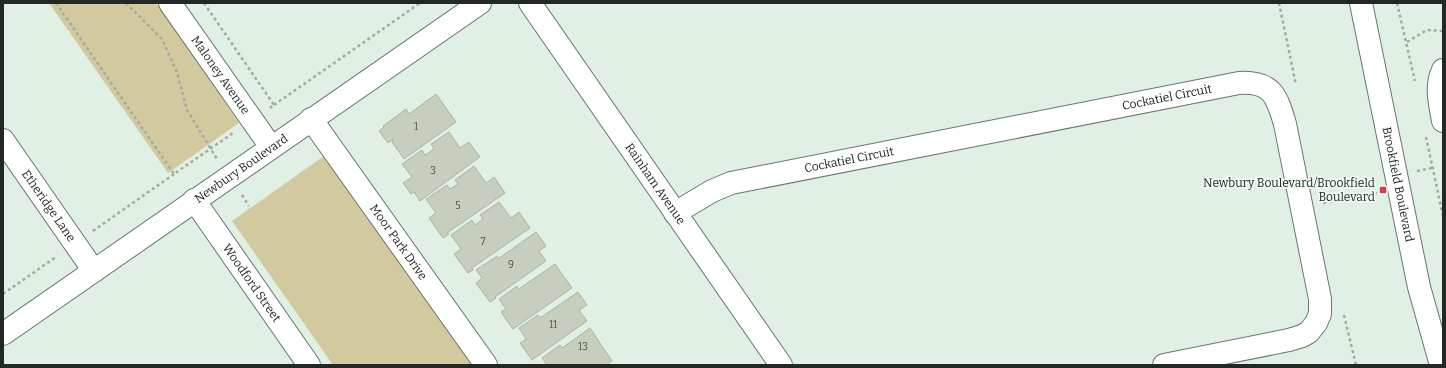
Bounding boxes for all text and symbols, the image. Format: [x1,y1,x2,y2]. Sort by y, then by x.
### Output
street label: Maloney Avenue [188,33,253,117]
street label: Cockatiel Circuit [1121,81,1214,113]
house number: 1 [414,121,418,133]
street label: Brookfield Boulevard [1379,126,1417,243]
street label: Newbury Boulevard [192,131,291,206]
street label: Rainham Avenue [622,141,688,227]
street label: Cockatiel Circuit [803,144,896,175]
house number: 3 [430,165,436,177]
street label: Etheridge Lane [19,167,78,244]
place label: Newbury Boulevard/Brookfield Boulevard [1203,176,1375,204]
marker: Newbury Boulevard/Brookfield Boulevard [1378,185,1388,195]
house number: 5 [455,200,461,212]
street label: Moor Park Drive [367,202,430,283]
house number: 7 [480,236,486,248]
street label: Woodford Street [220,241,284,325]
house number: 9 [508,259,514,271]
house number: 11 [549,319,557,331]
house number: 13 [578,341,588,353]

